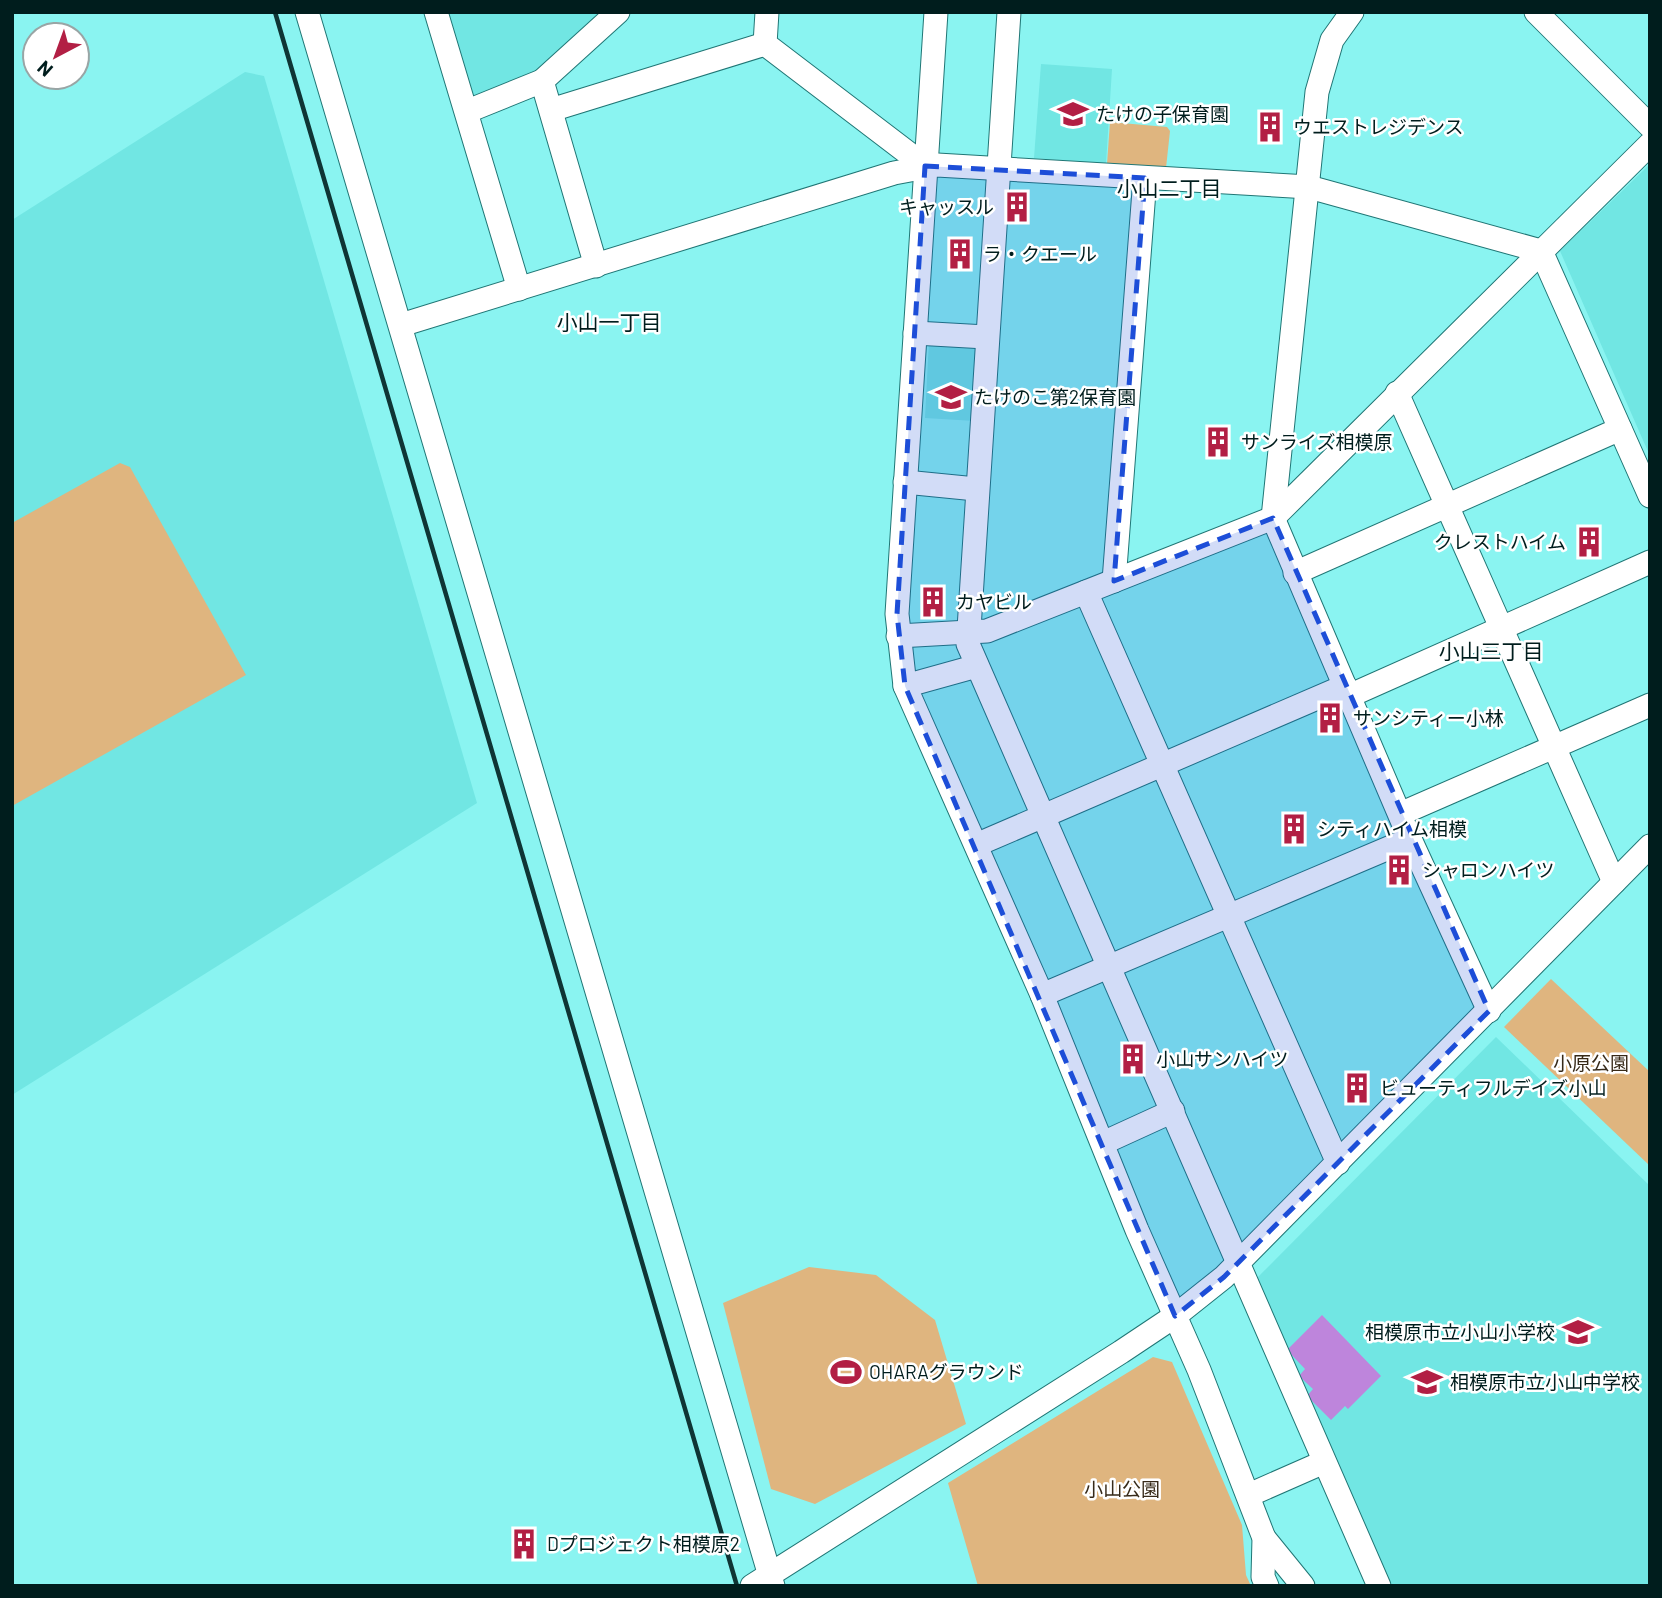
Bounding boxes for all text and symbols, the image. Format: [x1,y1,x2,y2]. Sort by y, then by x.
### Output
north arrow [21,21,91,91]
text: N [32,56,57,82]
school or university icon: たけの子保育園 [1056,97,1090,131]
place label: たけの子保育園 [1096,102,1229,125]
building icon: ウエストレジデンス [1253,110,1287,144]
place label: ウエストレジデンス [1293,115,1464,138]
district label: 小山二丁目 [1117,175,1222,200]
building icon: キャッスル [1000,190,1034,224]
place label: キャッスル [899,195,994,218]
building icon: ラ・クエール [943,237,977,271]
place label: ラ・クエール [983,242,1097,265]
district label: 小山一丁目 [557,309,662,334]
school or university icon: たけのこ第2保育園 [934,380,968,414]
place label: たけのこ第2保育園 [974,385,1136,408]
building icon: サンライズ相模原 [1201,425,1235,459]
place label: サンライズ相模原 [1241,430,1392,453]
building icon: クレストハイム [1572,525,1606,559]
place label: クレストハイム [1434,530,1566,553]
building icon: カヤビル [916,585,950,619]
place label: カヤビル [956,590,1032,613]
district label: 小山三丁目 [1439,638,1544,663]
building icon: サンシティー小林 [1313,701,1347,735]
place label: サンシティー小林 [1353,706,1504,729]
building icon: シティハイム相模 [1277,812,1311,846]
place label: シティハイム相模 [1317,817,1467,840]
building icon: シャロンハイツ [1382,853,1416,887]
place label: シャロンハイツ [1422,858,1555,881]
building icon: 小山サンハイツ [1116,1042,1150,1076]
place label: 小山サンハイツ [1156,1047,1289,1070]
park label: 小原公園 [1553,1051,1629,1074]
building icon: ビューティフルデイズ小山 [1340,1071,1374,1105]
place label: ビューティフルデイズ小山 [1380,1076,1606,1099]
school or university icon: 相模原市立小山小学校 [1561,1315,1595,1349]
place label: 相模原市立小山小学校 [1365,1320,1555,1343]
sports icon: OHARAグラウンド [829,1355,863,1389]
place label: OHARAグラウンド [869,1360,1024,1383]
school or university icon: 相模原市立小山中学校 [1410,1365,1444,1399]
place label: 相模原市立小山中学校 [1450,1370,1640,1393]
park label: 小山公園 [1084,1477,1160,1500]
building icon: Dプロジェクト相模原2 [507,1527,541,1561]
place label: Dプロジェクト相模原2 [547,1532,740,1555]

